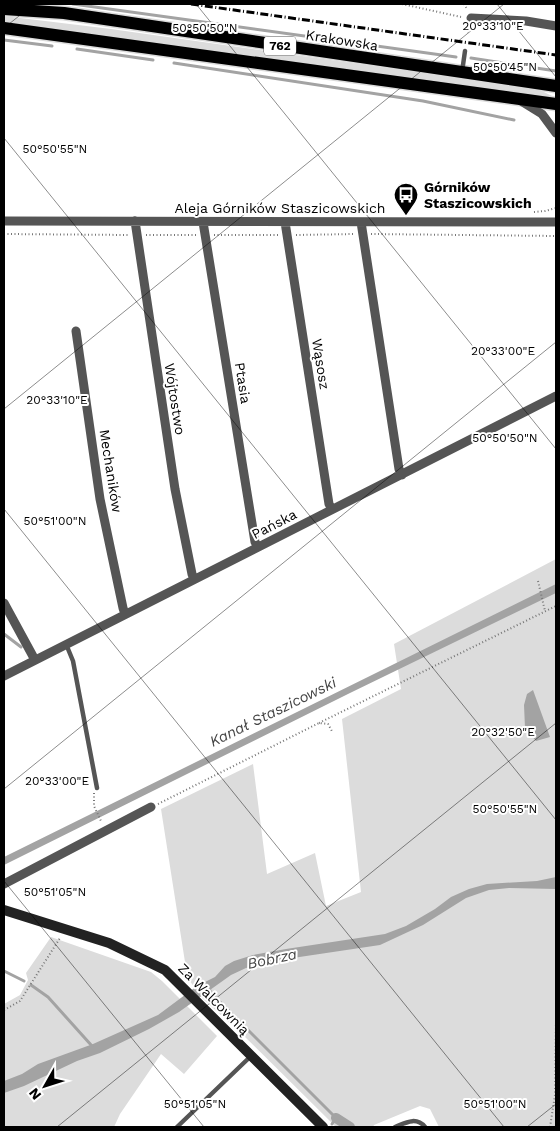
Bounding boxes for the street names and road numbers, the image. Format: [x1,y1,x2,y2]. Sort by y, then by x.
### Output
street label: Krakowska [305,26,379,54]
road number: 762 [264,36,296,56]
street label: Aleja Górników Staszicowskich [175,200,385,216]
street label: Wąsosz [309,337,333,391]
street label: Ptasia [232,361,254,405]
street label: Wójtostwo [161,362,189,436]
street label: Mechaników [97,428,126,514]
street label: Pańska [249,506,299,542]
street label: Za Walcownią [175,960,253,1038]

